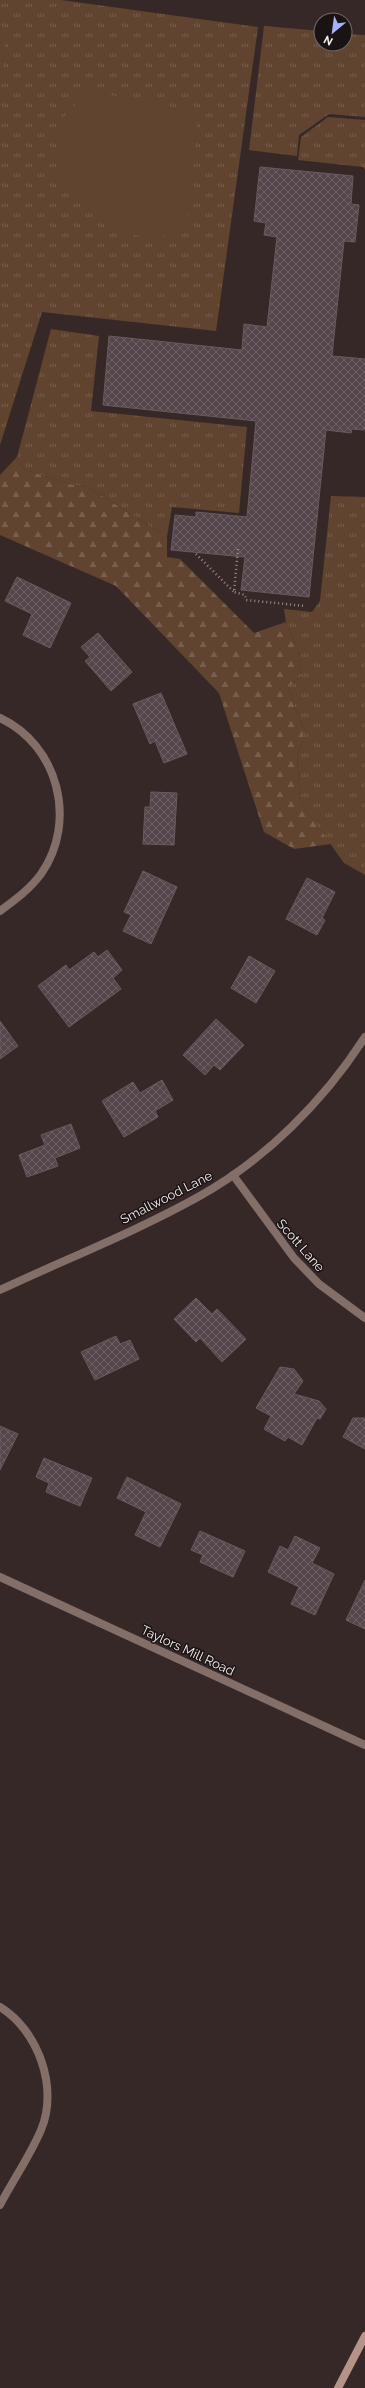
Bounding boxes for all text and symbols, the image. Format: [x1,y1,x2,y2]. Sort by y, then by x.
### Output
north arrow [313,12,353,52]
text: N [322,33,335,48]
street label: Smallwood Lane [118,1168,215,1227]
street label: Scott Lane [274,1216,328,1275]
street label: Taylors Mill Road [139,1622,237,1679]

